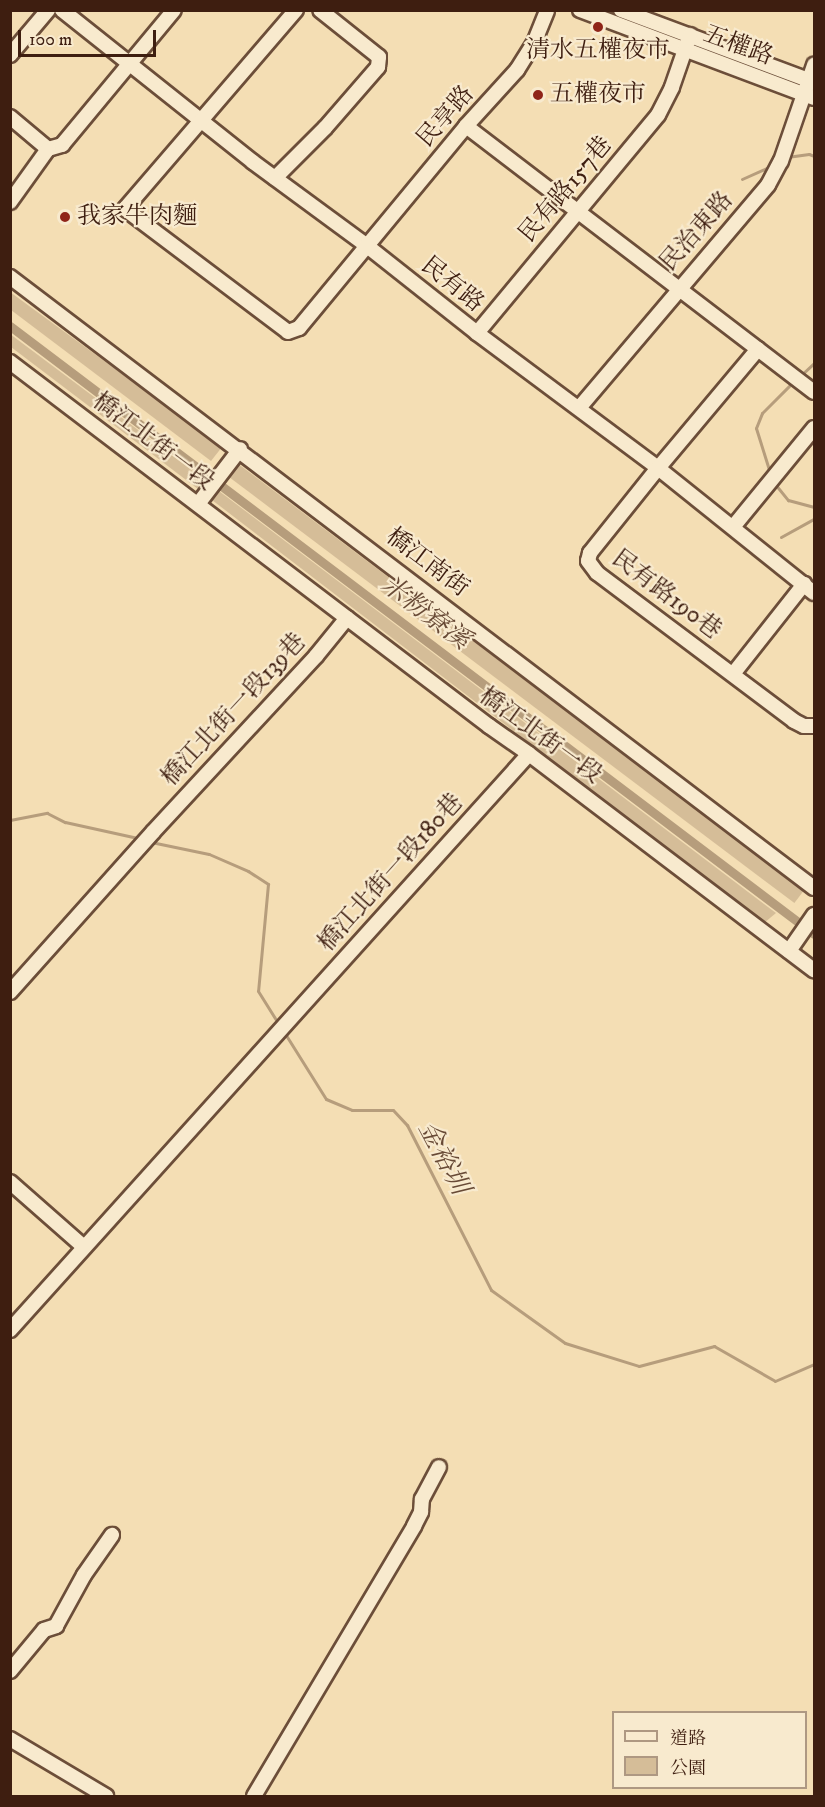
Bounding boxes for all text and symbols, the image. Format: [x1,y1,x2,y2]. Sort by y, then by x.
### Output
scale bar [21,18,159,56]
marker: 清水五權夜市 [591,20,605,34]
street label: 五權路 [699,20,777,72]
text: 100 m [29,29,72,51]
place label: 清水五權夜市 [526,37,670,65]
street label: 民享路 [412,80,480,154]
place label: 五權夜市 [550,81,646,109]
marker: 五權夜市 [531,88,545,102]
street label: 民有路157巷 [513,131,619,249]
street label: 民治東路 [655,186,739,278]
place label: 我家牛肉麵 [77,203,197,231]
marker: 我家牛肉麵 [58,210,72,224]
street label: 民有路 [415,251,489,319]
street label: 橋江北街一段 [87,387,219,497]
street label: 橋江南街 [380,523,474,603]
street label: 民有路190巷 [606,544,726,646]
water label: 米粉寮溪 [374,569,476,657]
street label: 橋江北街一段139巷 [156,628,312,792]
street label: 橋江北街一段 [473,682,607,790]
street label: 橋江北街一段180巷 [313,788,469,958]
water label: 金裕圳 [411,1116,475,1200]
legend [612,1711,807,1789]
text: 道路 [670,1728,706,1750]
text: 公園 [670,1758,706,1780]

